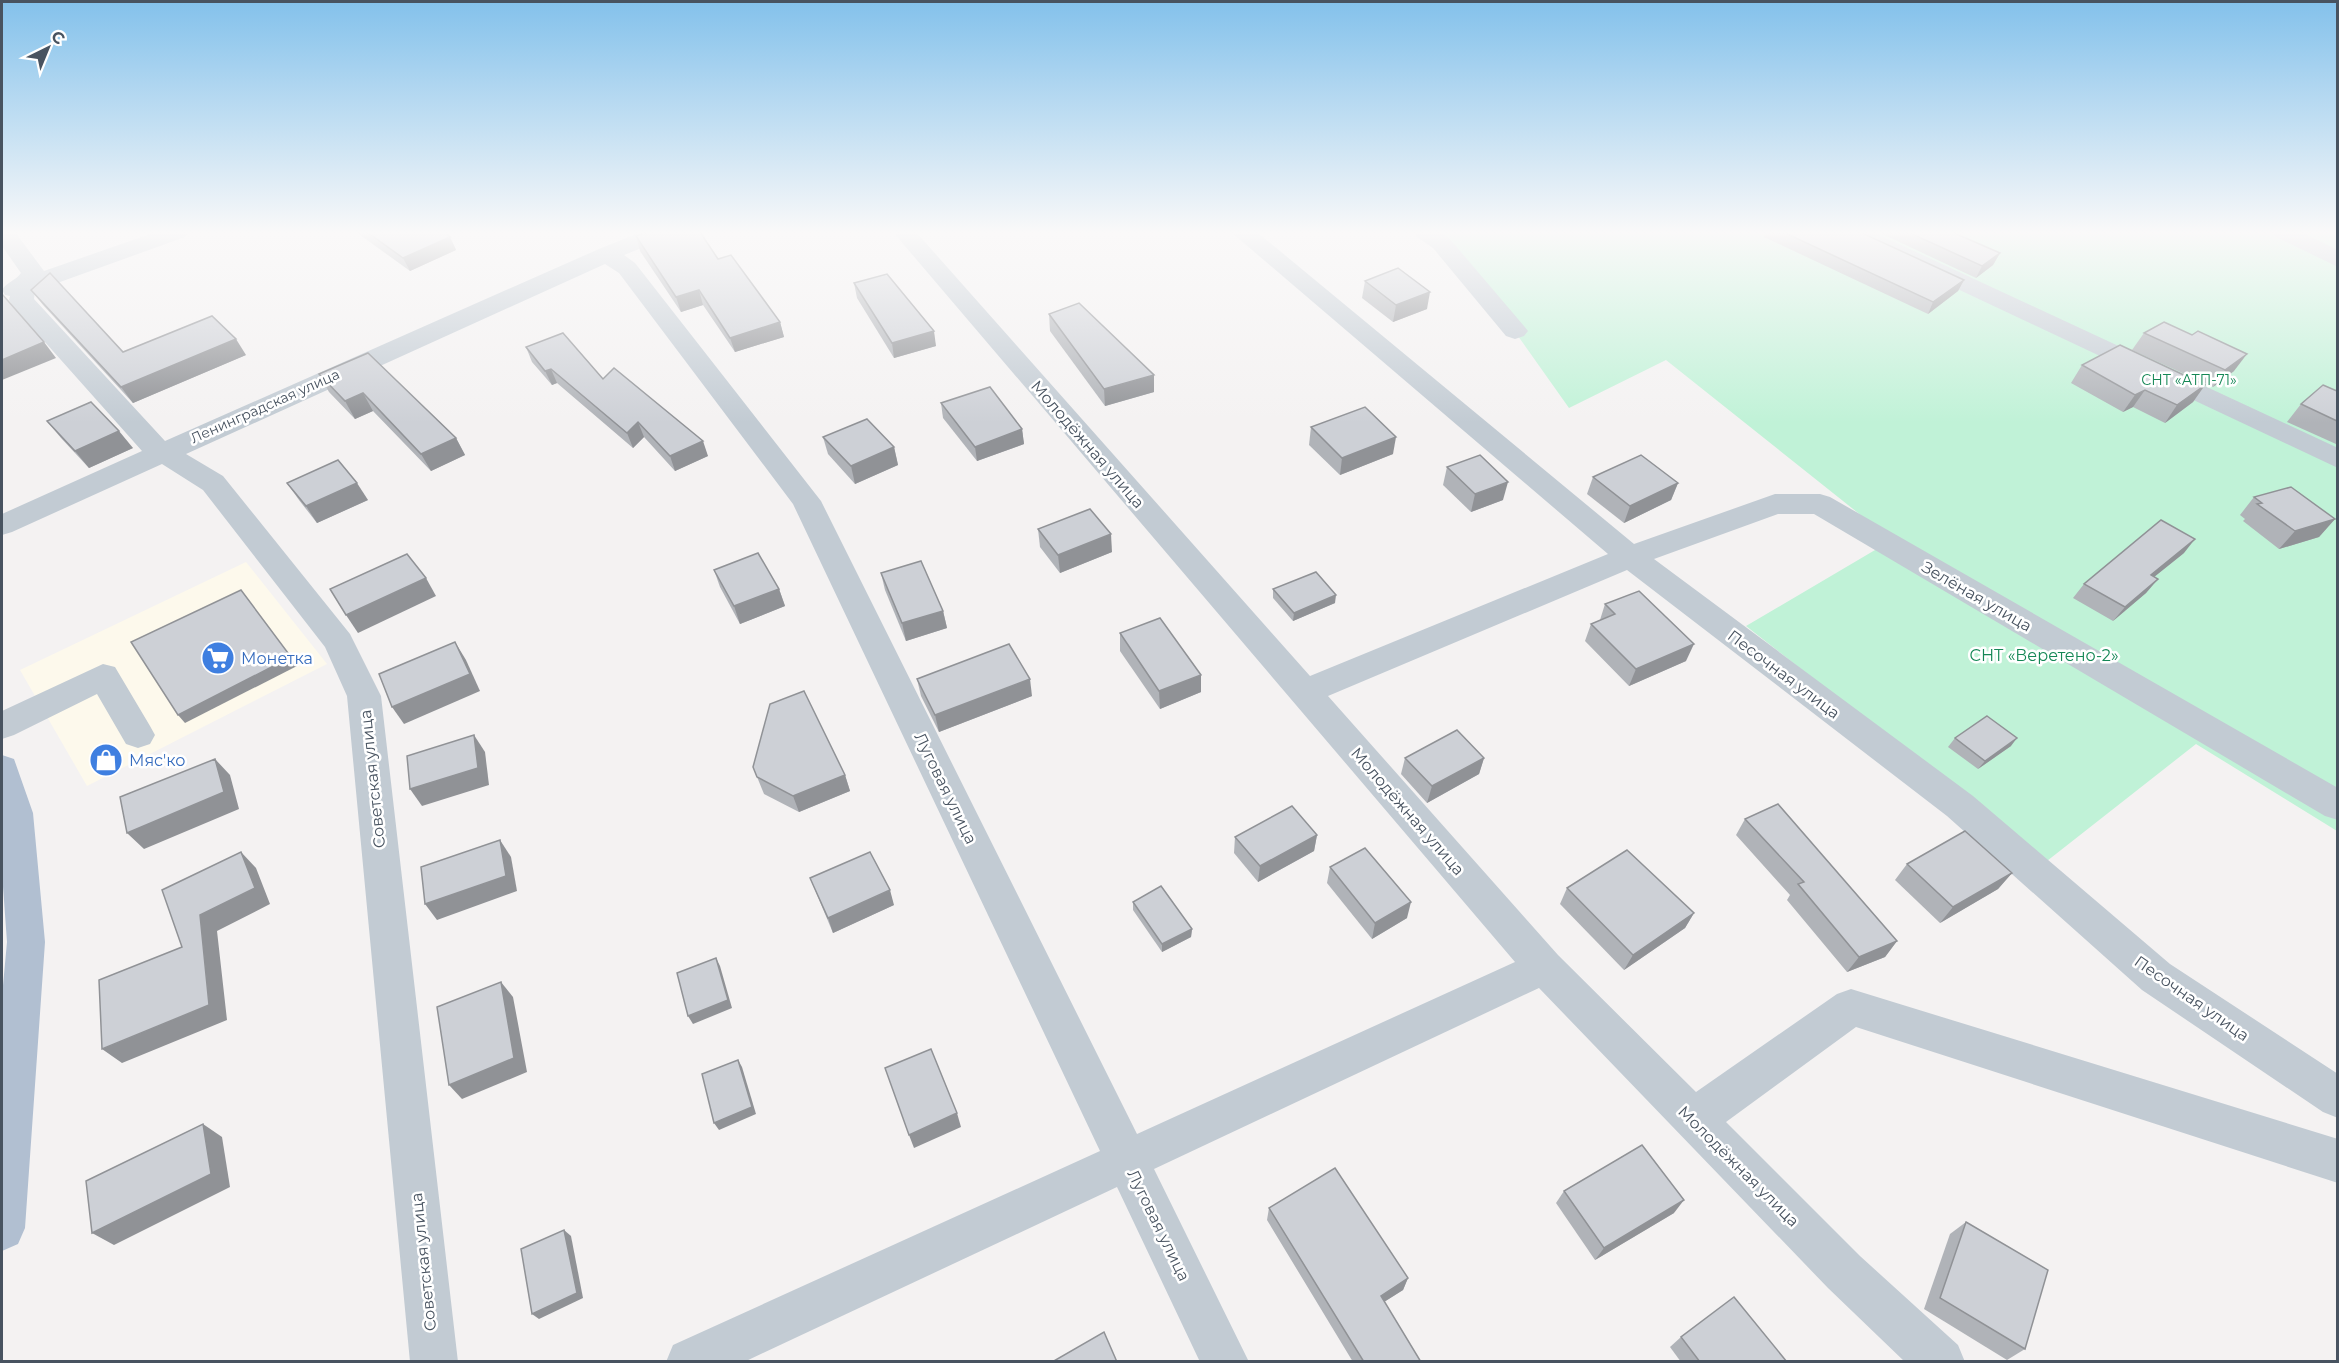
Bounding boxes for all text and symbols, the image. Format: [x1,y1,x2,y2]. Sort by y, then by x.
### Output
north arrow [18,18,78,78]
text: С [47,26,69,49]
street label: Ленинградская улица [188,365,342,447]
park label: СНТ «АТП-71» [2141,371,2237,389]
street label: Молодёжная улица [1027,377,1148,512]
street label: Зелёная улица [1918,557,2035,636]
street label: Песочная улица [1724,626,1844,723]
supermarket icon: Монетка [200,640,236,676]
park label: СНТ «Веретено-2» [1969,646,2119,665]
place label: Монетка [241,649,313,668]
street label: Советская улица [356,709,389,849]
street label: Луговая улица [910,729,981,847]
shop icon: Мяс'ко [88,742,124,778]
street label: Молодёжная улица [1347,744,1468,879]
place label: Мяс'ко [129,751,186,770]
street label: Песочная улица [2131,952,2253,1045]
street label: Молодёжная улица [1674,1102,1803,1231]
street label: Луговая улица [1123,1166,1194,1284]
street label: Советская улица [407,1192,440,1332]

